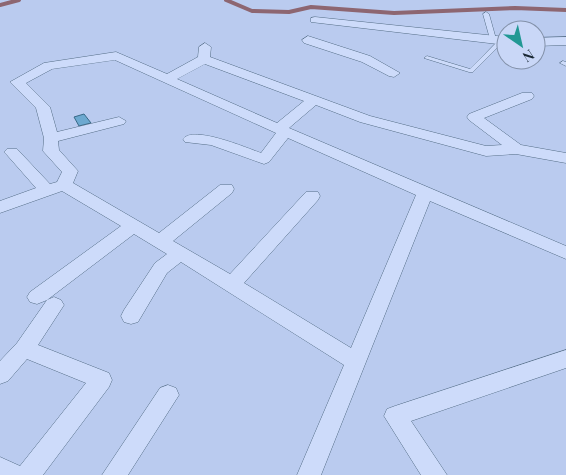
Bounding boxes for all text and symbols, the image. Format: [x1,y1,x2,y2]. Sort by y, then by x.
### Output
north arrow [496,20,546,70]
text: N [519,45,538,67]

